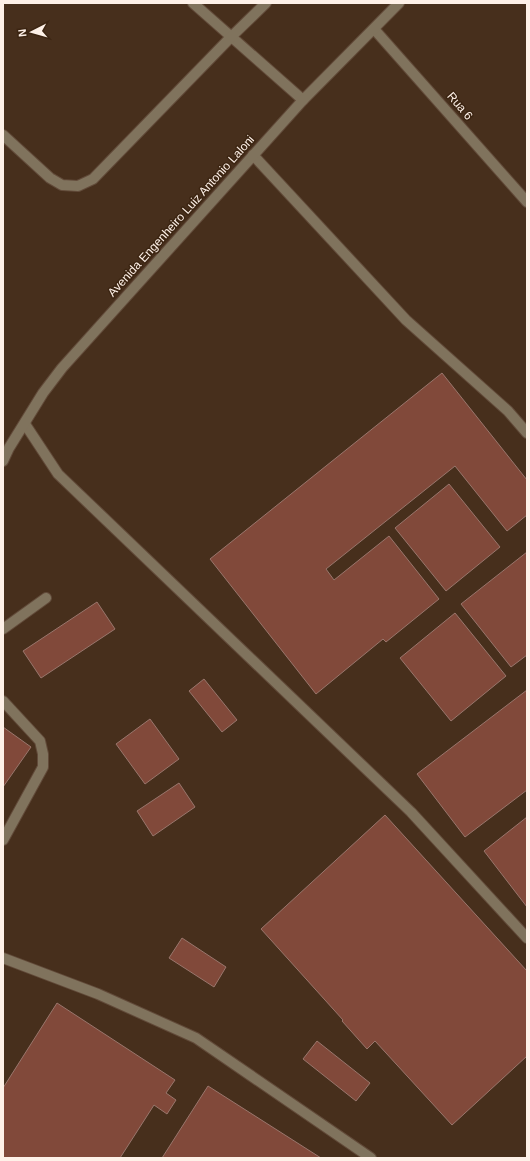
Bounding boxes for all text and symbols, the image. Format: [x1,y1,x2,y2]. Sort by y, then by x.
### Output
north arrow [12,12,52,52]
text: N [16,28,28,38]
street label: Rua 6 [444,89,476,123]
street label: Avenida Engenheiro Luiz Antonio Laloni [105,133,257,299]

